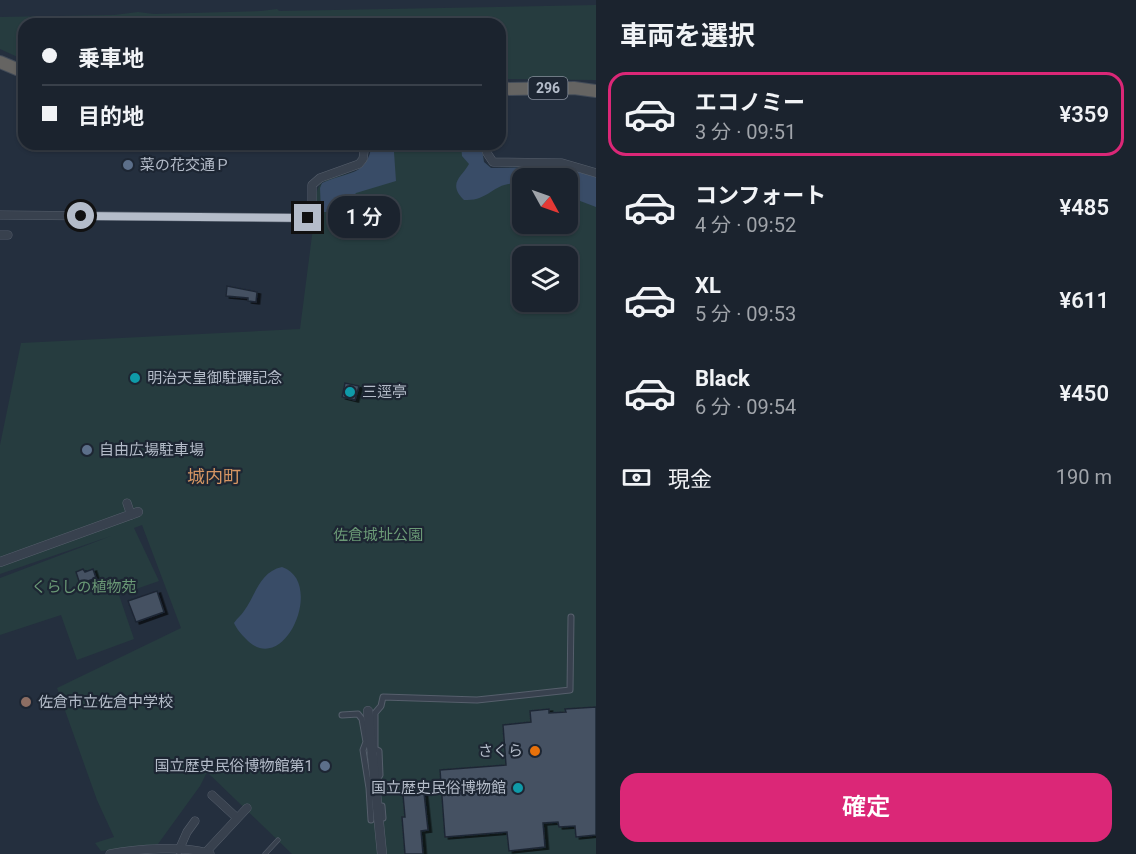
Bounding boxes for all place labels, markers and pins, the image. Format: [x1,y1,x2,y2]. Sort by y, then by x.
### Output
place label: 菜の花交通Ｐ [140,156,230,174]
marker: 菜の花交通Ｐ [121,158,135,172]
place label: 明治天皇御駐蹕記念 [147,369,282,387]
marker: 明治天皇御駐蹕記念 [128,371,142,385]
place label: 三逕亭 [362,383,407,401]
marker: 三逕亭 [343,385,357,399]
place label: 自由広場駐車場 [99,441,204,459]
marker: 自由広場駐車場 [80,443,94,457]
place label: 佐倉市立佐倉中学校 [38,693,173,711]
marker: 佐倉市立佐倉中学校 [19,695,33,709]
place label: さくら [478,742,523,760]
marker: さくら [528,744,542,758]
place label: 国立歴史民俗博物館第1 [155,757,313,775]
marker: 国立歴史民俗博物館第1 [318,759,332,773]
place label: 国立歴史民俗博物館 [371,779,506,797]
marker: 国立歴史民俗博物館 [511,781,525,795]

